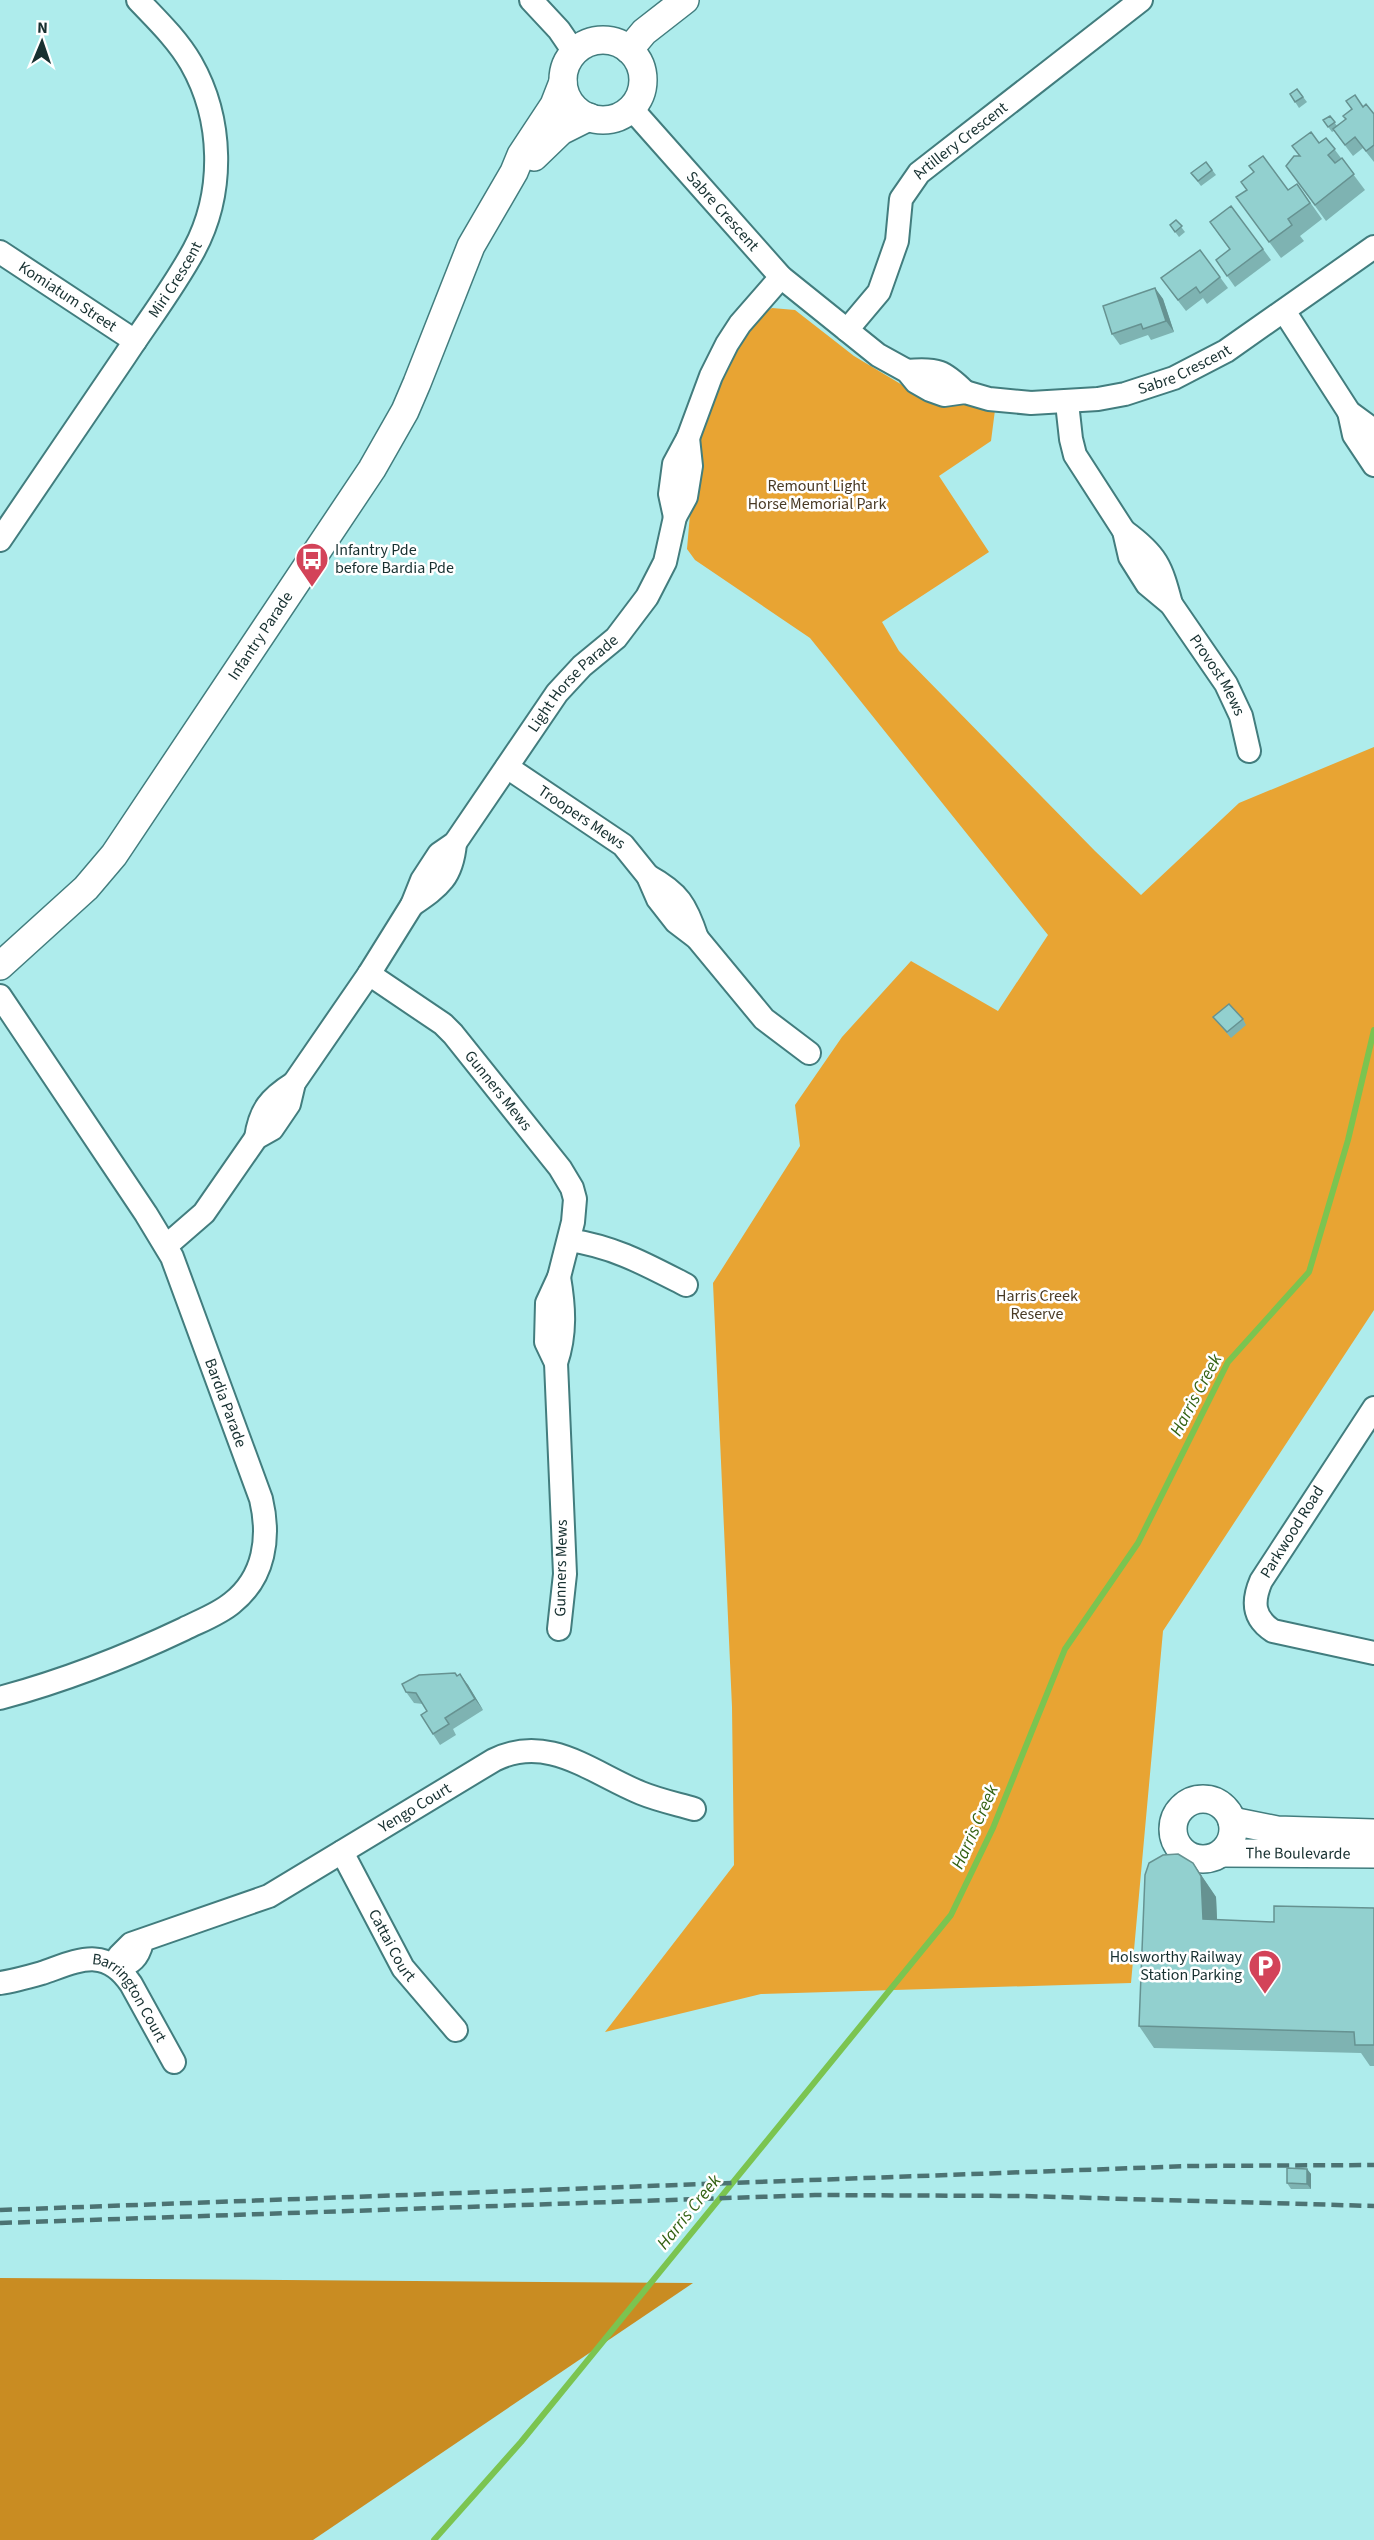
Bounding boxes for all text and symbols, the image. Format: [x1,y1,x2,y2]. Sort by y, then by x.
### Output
north arrow [12,12,72,72]
text: N [37,17,48,39]
street label: Artillery Crescent [907,96,1013,183]
street label: Sabre Crescent [681,166,765,256]
street label: Miri Crescent [143,237,208,322]
street label: Komiatum Street [14,256,122,337]
street label: Sabre Crescent [1135,339,1236,400]
park label: Remount Light Horse Memorial Park [748,475,886,515]
place label: Infantry Pde before Bardia Pde [335,539,454,579]
bus stop icon: Infantry Pde before Bardia Pde [294,541,330,588]
street label: Infantry Parade [223,587,298,685]
street label: Light Horse Parade [522,629,623,737]
street label: Provost Mews [1184,630,1251,720]
street label: Troopers Mews [534,780,630,855]
street label: Gunners Mews [459,1046,537,1136]
park label: Harris Creek Reserve [996,1285,1078,1325]
water label: Harris Creek [1164,1349,1228,1441]
street label: Bardia Parade [199,1355,252,1451]
street label: Parkwood Road [1255,1482,1329,1582]
street label: Gunners Mews [549,1519,573,1617]
street label: Yengo Court [374,1777,456,1839]
water label: Harris Creek [945,1780,1005,1873]
street label: The Boulevarde [1245,1842,1351,1865]
street label: Cattai Court [363,1905,421,1987]
place label: Holsworthy Railway Station Parking [1110,1946,1243,1986]
street label: Barrington Court [91,1948,172,2047]
parking icon: Holsworthy Railway Station Parking [1247,1948,1283,1995]
water label: Harris Creek [651,2169,727,2255]

